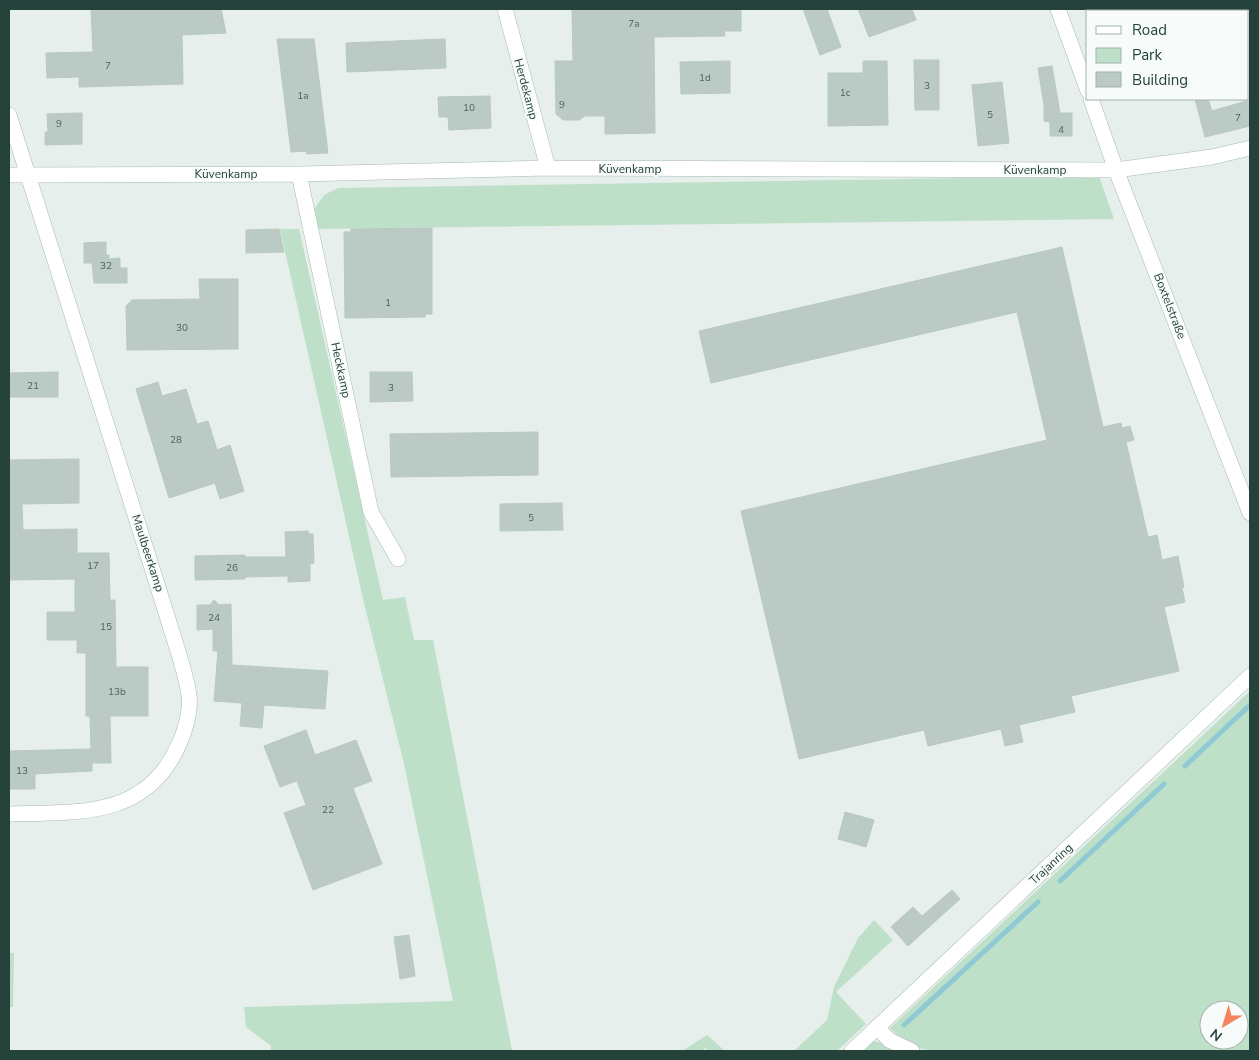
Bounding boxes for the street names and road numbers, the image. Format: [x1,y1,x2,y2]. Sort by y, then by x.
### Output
street label: Herdekamp [510,57,542,121]
street label: Küvenkamp [599,161,661,177]
street label: Küvenkamp [1004,162,1066,178]
street label: Küvenkamp [195,166,257,182]
street label: Boxtelstraße [1150,271,1190,341]
street label: Heckkamp [327,341,355,399]
street label: Maulbeerkamp [128,512,168,594]
street label: Trajanring [1026,840,1076,888]

